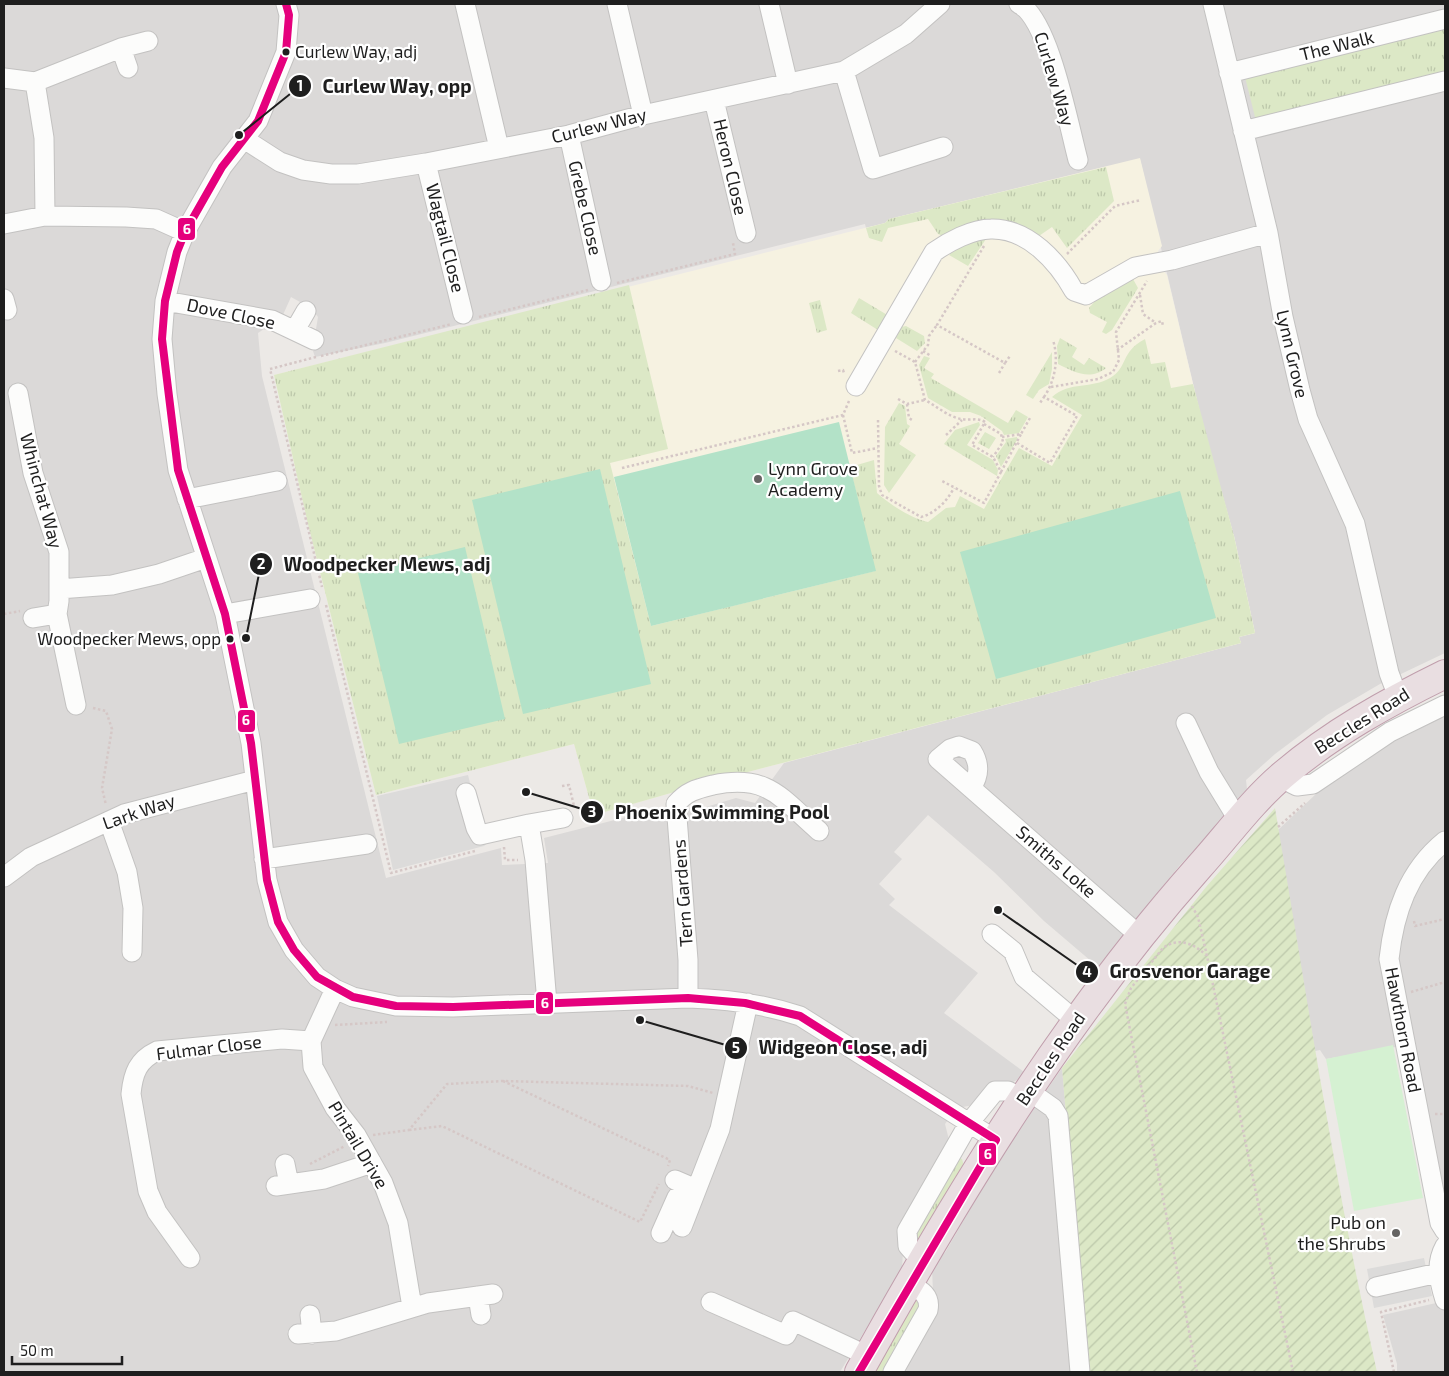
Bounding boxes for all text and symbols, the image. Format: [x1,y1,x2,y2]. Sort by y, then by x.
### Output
street label: The Walk [1297,25,1376,65]
street label: Curlew Way [1030,29,1080,129]
place label: Curlew Way, adj [295,41,417,62]
marker: Curlew Way, adj [281,47,291,57]
callout: Curlew Way, opp [287,69,482,103]
text: Curlew Way, opp [322,74,472,98]
text: 1 [297,76,303,94]
street label: Curlew Way [549,102,649,147]
street label: Heron Close [709,117,753,217]
street label: Grebe Close [564,158,608,257]
street label: Wagtail Close [422,181,470,295]
line badge: 6 [177,217,196,241]
text: 6 [183,220,191,237]
street label: Dove Close [185,293,277,333]
street label: Lynn Grove [1272,307,1314,400]
street label: Whinchat Way [16,431,68,551]
place label: Lynn Grove Academy [768,457,858,500]
marker: Lynn Grove Academy [752,473,764,485]
callout: Woodpecker Mews, adj [248,547,501,581]
text: Woodpecker Mews, adj [283,552,491,575]
text: 2 [257,554,266,572]
place label: Woodpecker Mews, opp [37,628,221,649]
marker: Woodpecker Mews, opp [225,634,235,644]
street label: Beccles Road [1310,682,1413,758]
line badge: 6 [237,709,256,733]
text: 6 [242,711,250,728]
street label: Lark Way [99,788,178,834]
callout: Phoenix Swimming Pool [580,795,839,829]
text: Phoenix Swimming Pool [615,800,830,823]
text: 3 [588,802,596,820]
street label: Smiths Loke [1012,821,1101,902]
street label: Tern Gardens [667,839,697,948]
callout: Grosvenor Garage [1074,955,1280,989]
text: Grosvenor Garage [1110,959,1271,982]
text: 4 [1082,962,1092,980]
street label: Hawthorn Road [1381,965,1427,1094]
line badge: 6 [535,991,554,1015]
text: 6 [541,994,549,1011]
street label: Beccles Road [1011,1008,1089,1109]
street label: Fulmar Close [155,1030,263,1064]
callout: Widgeon Close, adj [723,1031,937,1065]
text: Widgeon Close, adj [758,1035,928,1058]
text: 5 [732,1038,740,1056]
street label: Pintail Drive [324,1097,394,1192]
line badge: 6 [978,1142,997,1166]
text: 6 [984,1145,992,1162]
place label: Pub on the Shrubs [1298,1211,1386,1254]
marker: Pub on the Shrubs [1390,1227,1402,1239]
scale bar [12,1334,122,1366]
text: 50 m [20,1341,54,1359]

